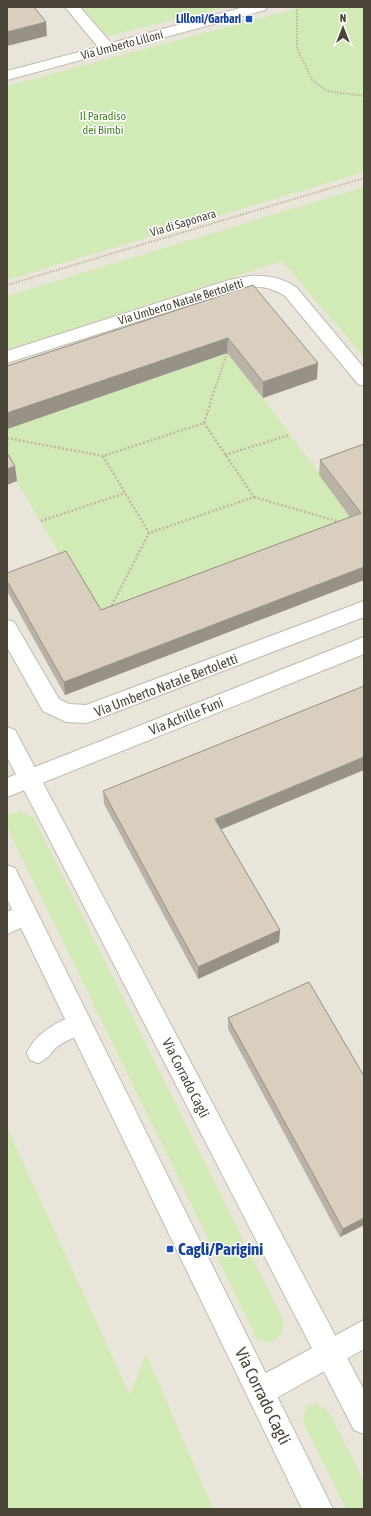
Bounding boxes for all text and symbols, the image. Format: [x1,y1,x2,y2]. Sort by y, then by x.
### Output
north arrow [323,8,363,48]
place label: Lilloni/Garbari [176,12,241,26]
text: N [340,12,346,24]
marker: Lilloni/Garbari [244,14,254,24]
street label: Via Umberto Lilloni [79,27,165,63]
park label: Il Paradiso dei Bimbi [80,109,127,137]
street label: Via di Saponara [148,206,218,240]
street label: Via Umberto Natale Bertoletti [117,276,245,328]
street label: Via Umberto Natale Bertoletti [92,650,240,720]
street label: Via Achille Funi [147,694,225,738]
street label: Via Corrado Cagli [159,1036,213,1120]
place label: Cagli/Parigini [178,1239,263,1259]
marker: Cagli/Parigini [165,1244,175,1254]
street label: Via Corrado Cagli [231,1344,295,1448]

